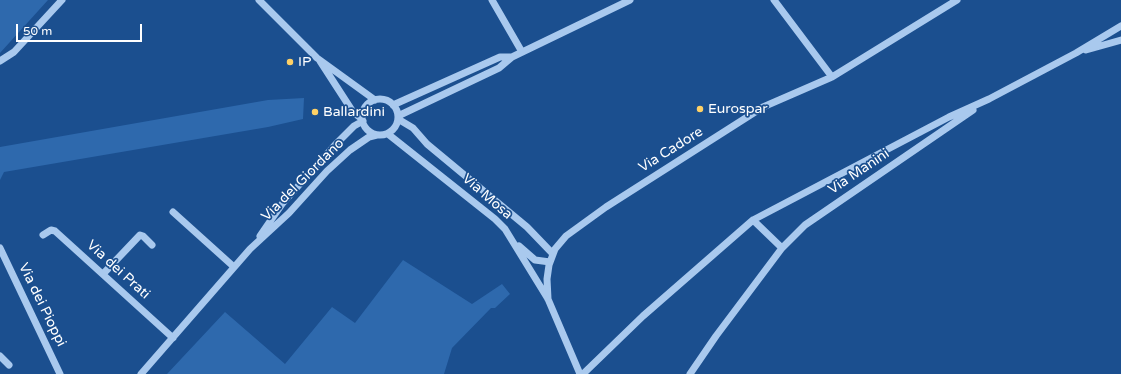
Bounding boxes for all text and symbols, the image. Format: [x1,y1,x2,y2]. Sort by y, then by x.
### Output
scale bar [18,16,144,42]
text: 50 m [23,24,52,38]
place label: IP [298,54,311,70]
marker: IP [285,57,295,67]
place label: Eurospar [708,101,768,117]
place label: Ballardini [323,104,385,120]
marker: Eurospar [695,104,705,114]
marker: Ballardini [310,107,320,117]
street label: Via Cadore [636,124,706,176]
street label: Via del Giordano [258,135,348,225]
street label: Via Manini [825,145,893,199]
street label: Via Mosa [458,171,516,223]
street label: Via dei Prati [83,237,153,303]
street label: Via dei Pioppi [15,260,69,350]

